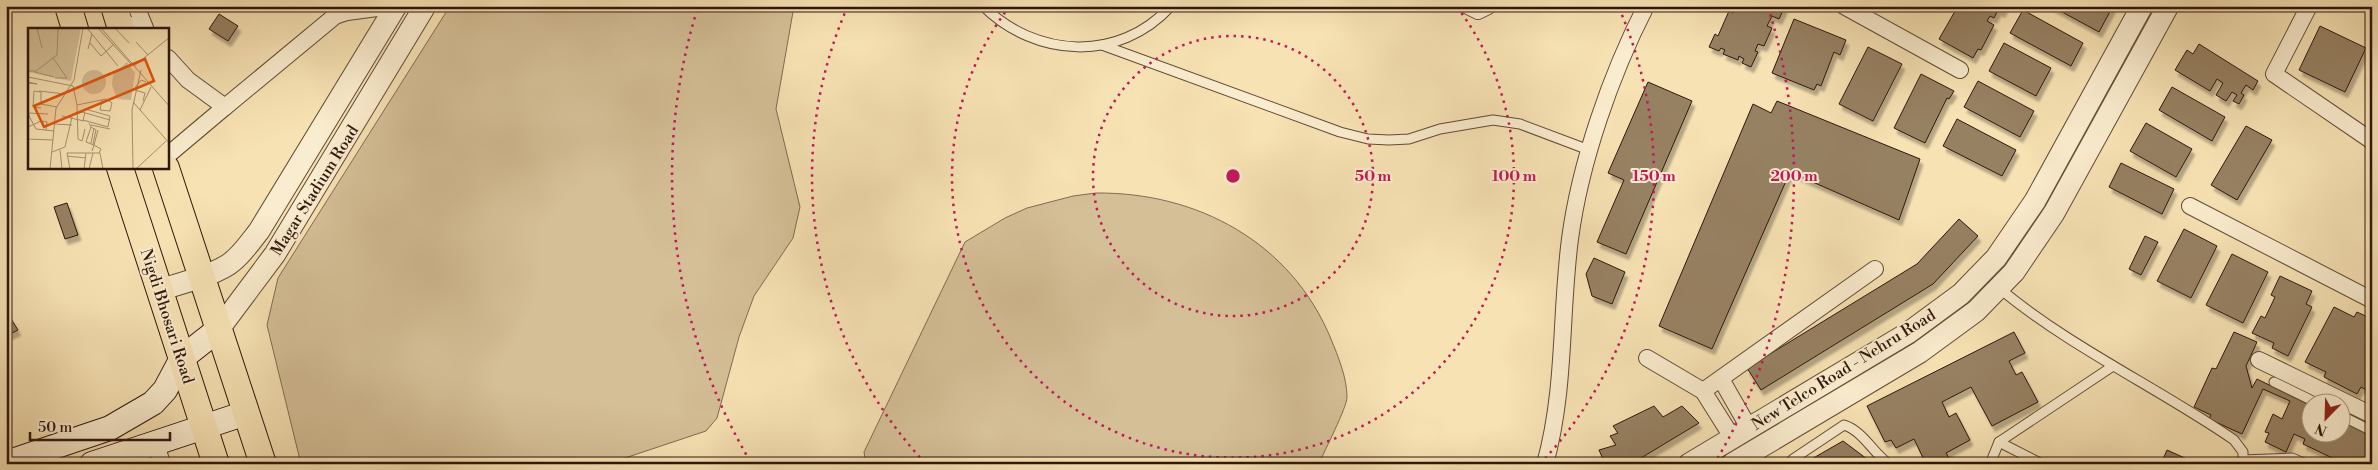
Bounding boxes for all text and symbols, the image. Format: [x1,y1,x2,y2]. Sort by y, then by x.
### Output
inset map [28,28,169,169]
street label: Magar Stadium Road [267,122,363,259]
centre of rings [1224,167,1242,185]
text: 50 m [1355,167,1391,186]
text: 100 m [1492,167,1537,186]
text: 150 m [1632,167,1676,186]
text: 200 m [1770,167,1818,186]
street label: Nigdi Bhosari Road [136,246,198,386]
street label: New Telco Road - Nehru Road [1748,305,1939,435]
north arrow [2300,392,2350,442]
scale bar [30,410,170,442]
text: 50 m [38,418,72,437]
text: N [2313,419,2330,439]

